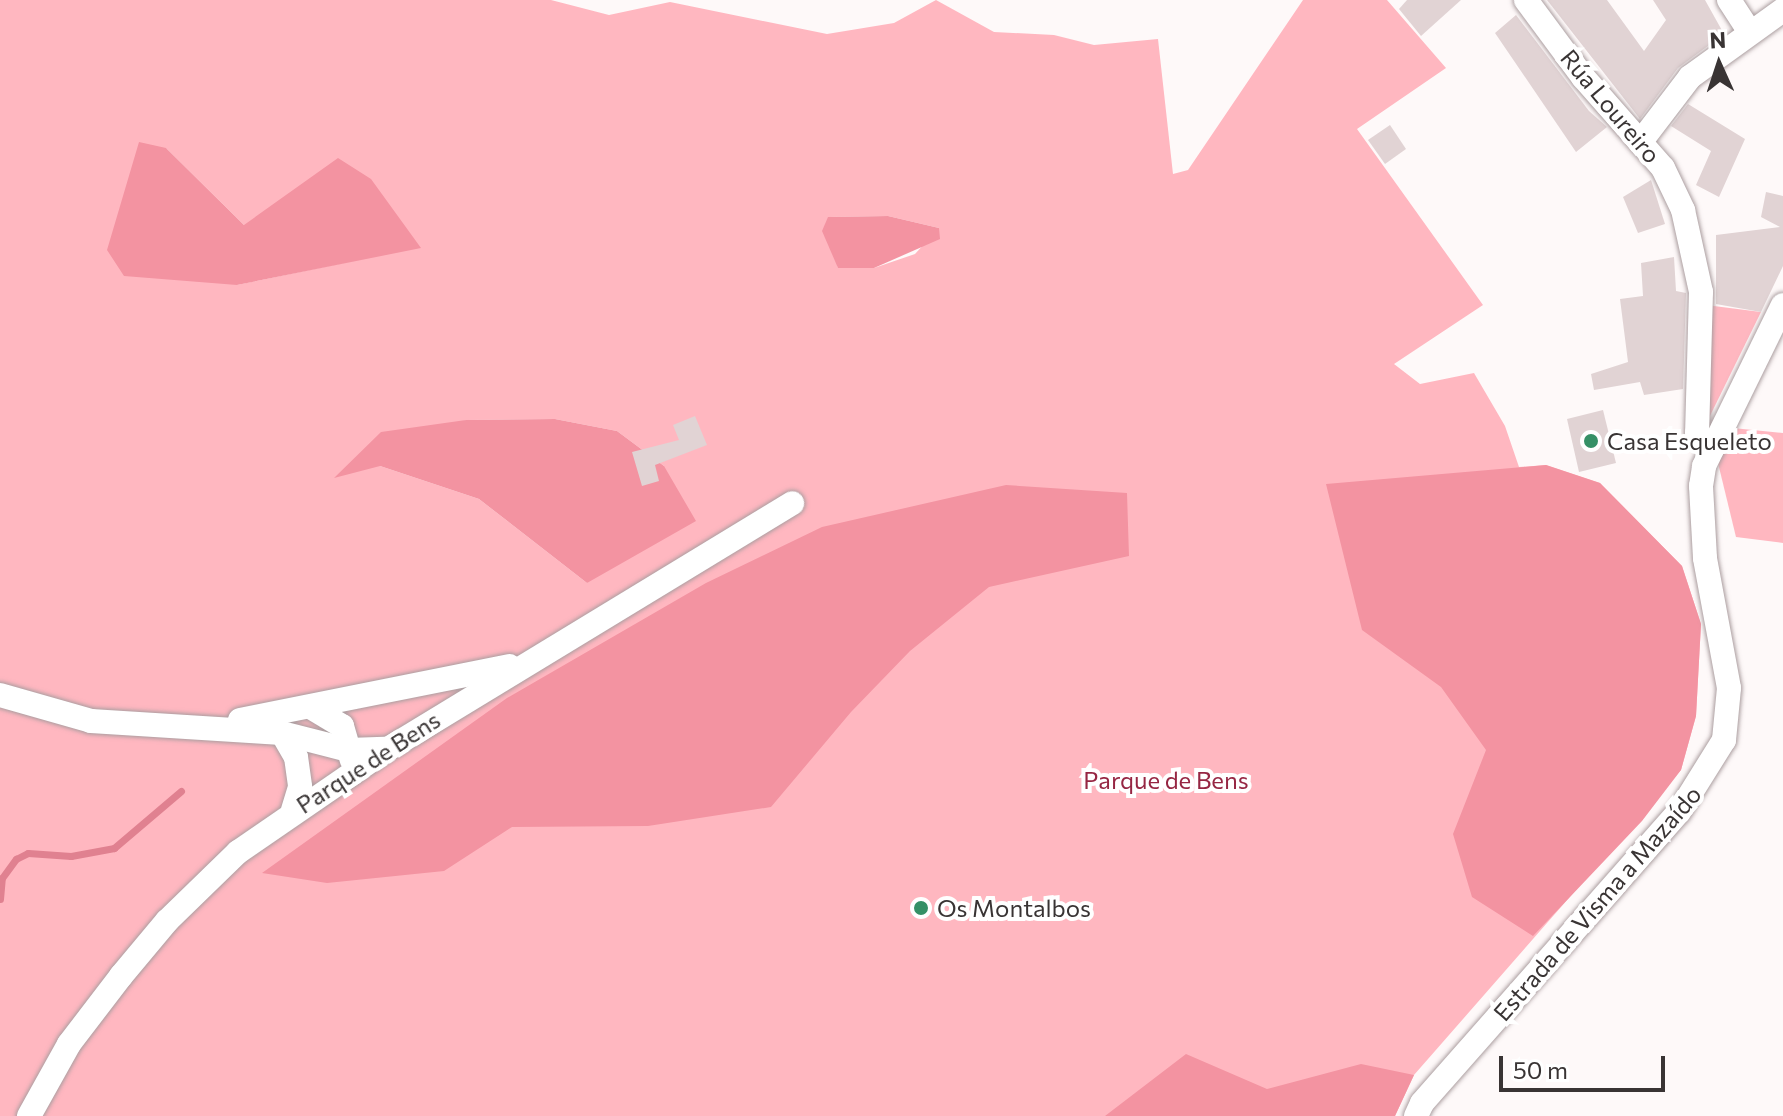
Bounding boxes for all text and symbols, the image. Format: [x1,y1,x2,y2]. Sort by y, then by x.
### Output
north arrow [1679,24,1759,104]
text: N [1709,26,1727,53]
street label: Rúa Loureiro [1555,43,1667,169]
place label: Casa Esqueleto [1607,427,1772,455]
marker: Casa Esqueleto [1582,432,1600,450]
street label: Parque de Bens [291,705,445,819]
park label: Parque de Bens [1083,766,1249,794]
street label: Estrada de Visma a Mazaído [1487,780,1707,1026]
place label: Os Montalbos [937,894,1091,922]
marker: Os Montalbos [912,899,930,917]
scale bar [1503,1040,1669,1090]
text: 50 m [1513,1055,1568,1084]

